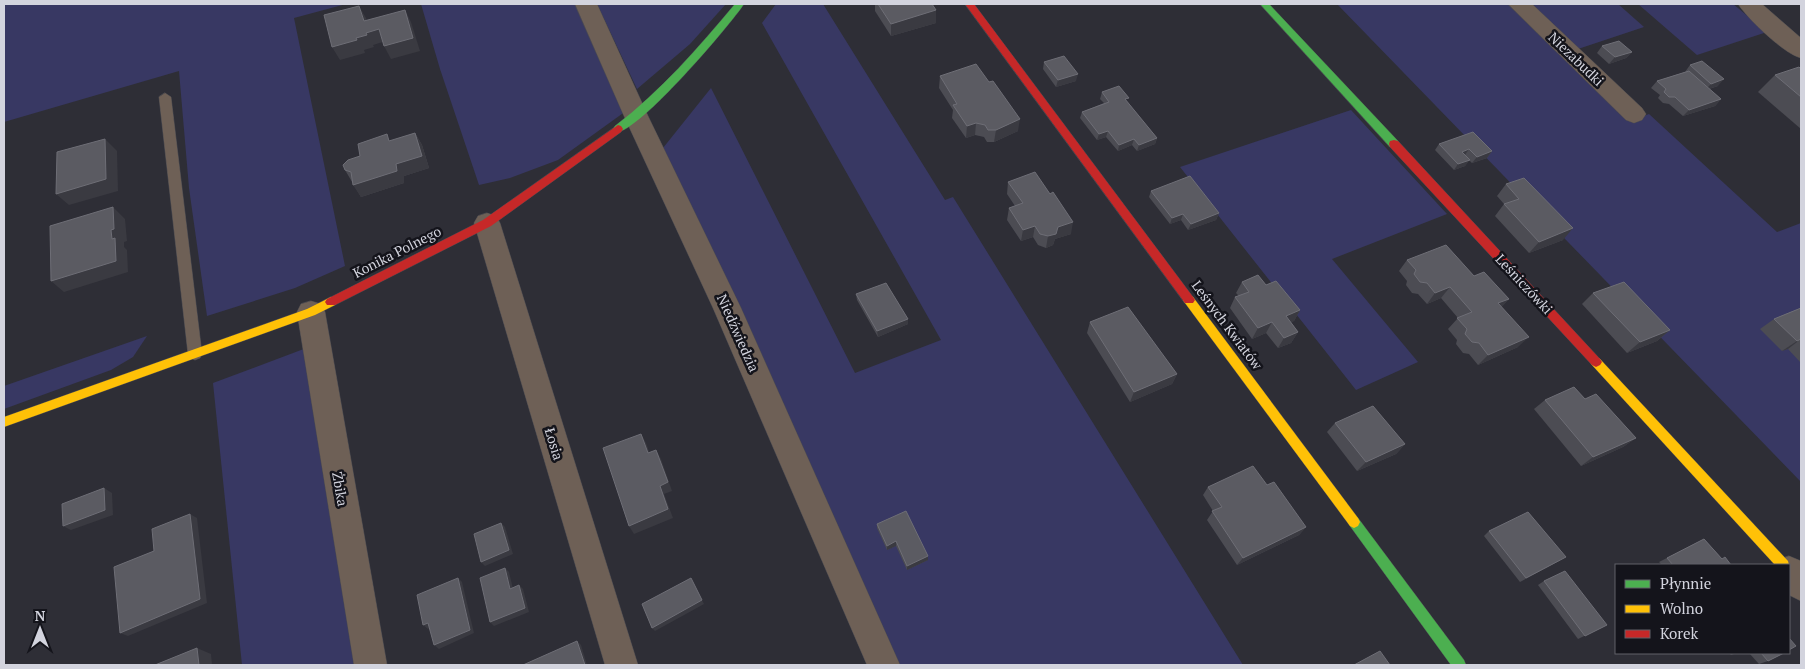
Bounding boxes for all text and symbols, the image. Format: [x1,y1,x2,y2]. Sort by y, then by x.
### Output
street label: Niezabudki [1545,27,1608,90]
street label: Konika Polnego [349,221,444,282]
street label: Leśniczówki [1492,250,1557,318]
street label: Leśnych Kwiatów [1188,276,1268,374]
street label: Niedźwiedzia [713,291,764,375]
street label: Łosia [541,425,568,462]
street label: Żbika [328,470,353,508]
legend [1615,564,1790,654]
text: Płynnie [1660,573,1711,593]
text: Wolno [1660,598,1703,618]
north arrow [15,604,65,654]
text: N [35,606,46,625]
text: Korek [1660,623,1699,643]

